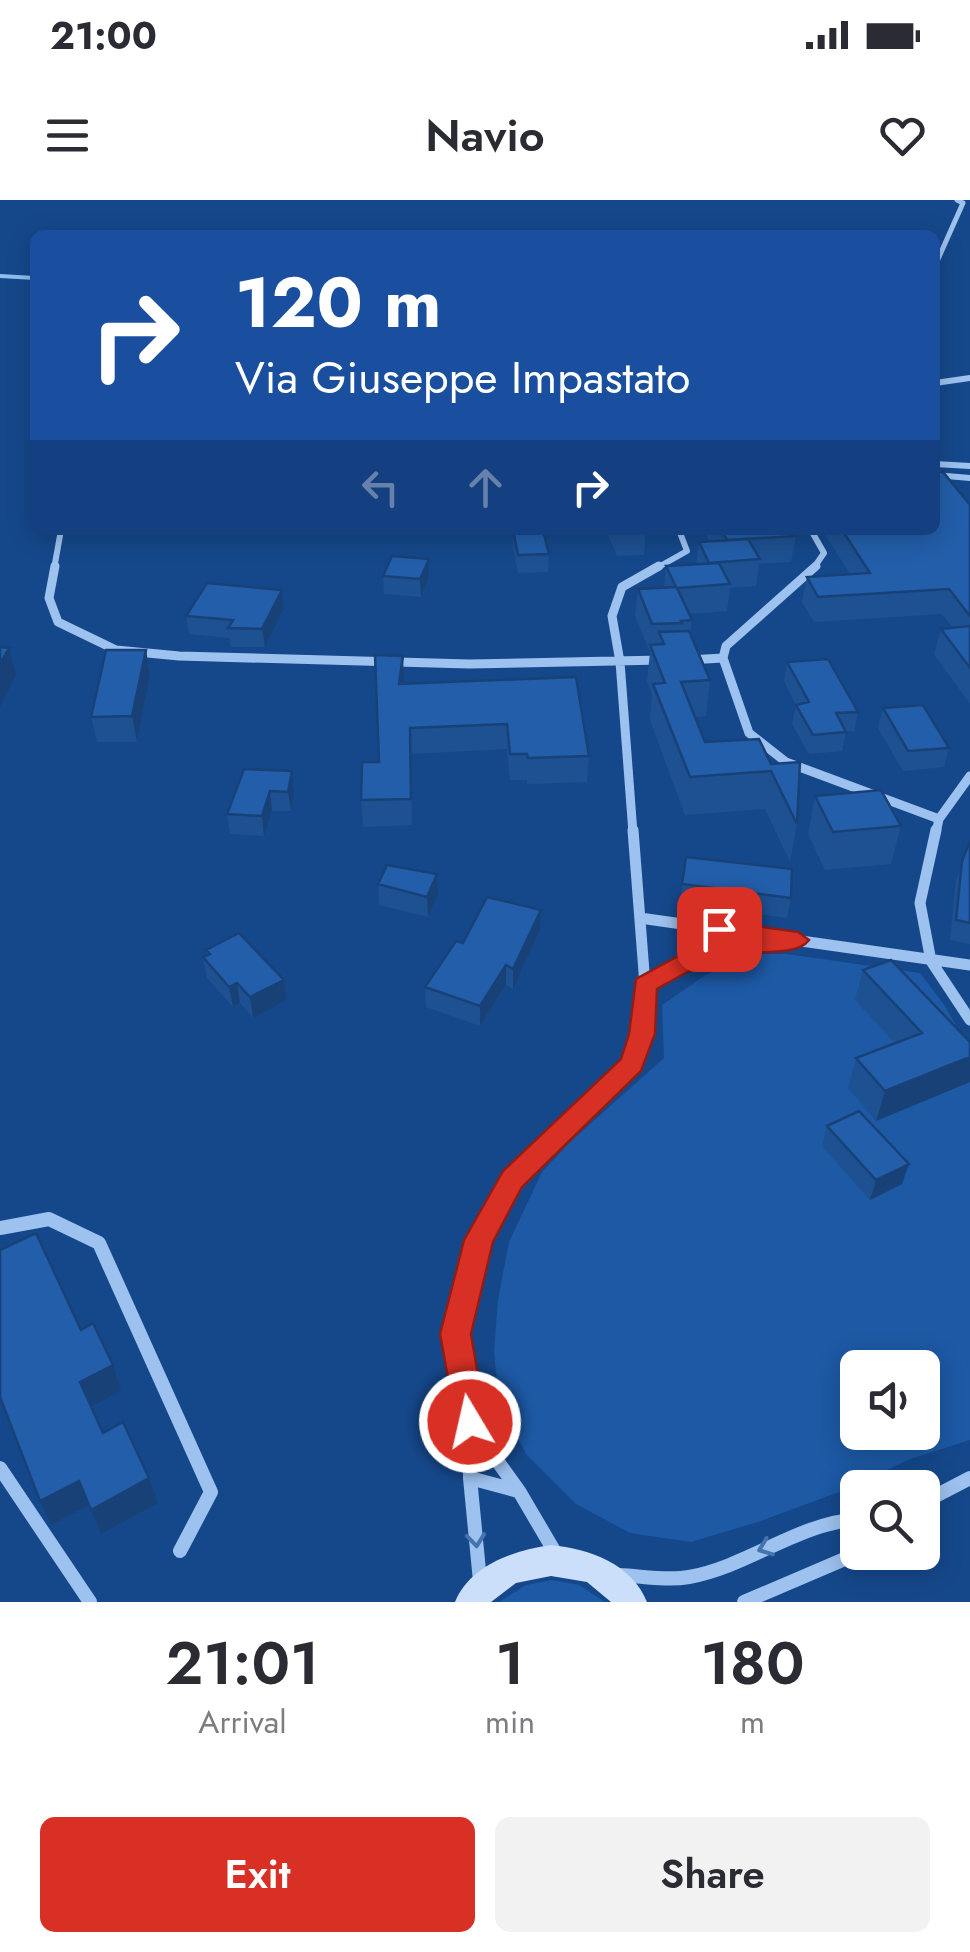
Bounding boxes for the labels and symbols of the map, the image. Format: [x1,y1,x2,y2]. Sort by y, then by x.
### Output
pin [677,887,762,972]
position arrow [418,1370,522,1474]
one-way arrow [465,1532,486,1548]
one-way arrow [757,1536,775,1556]

